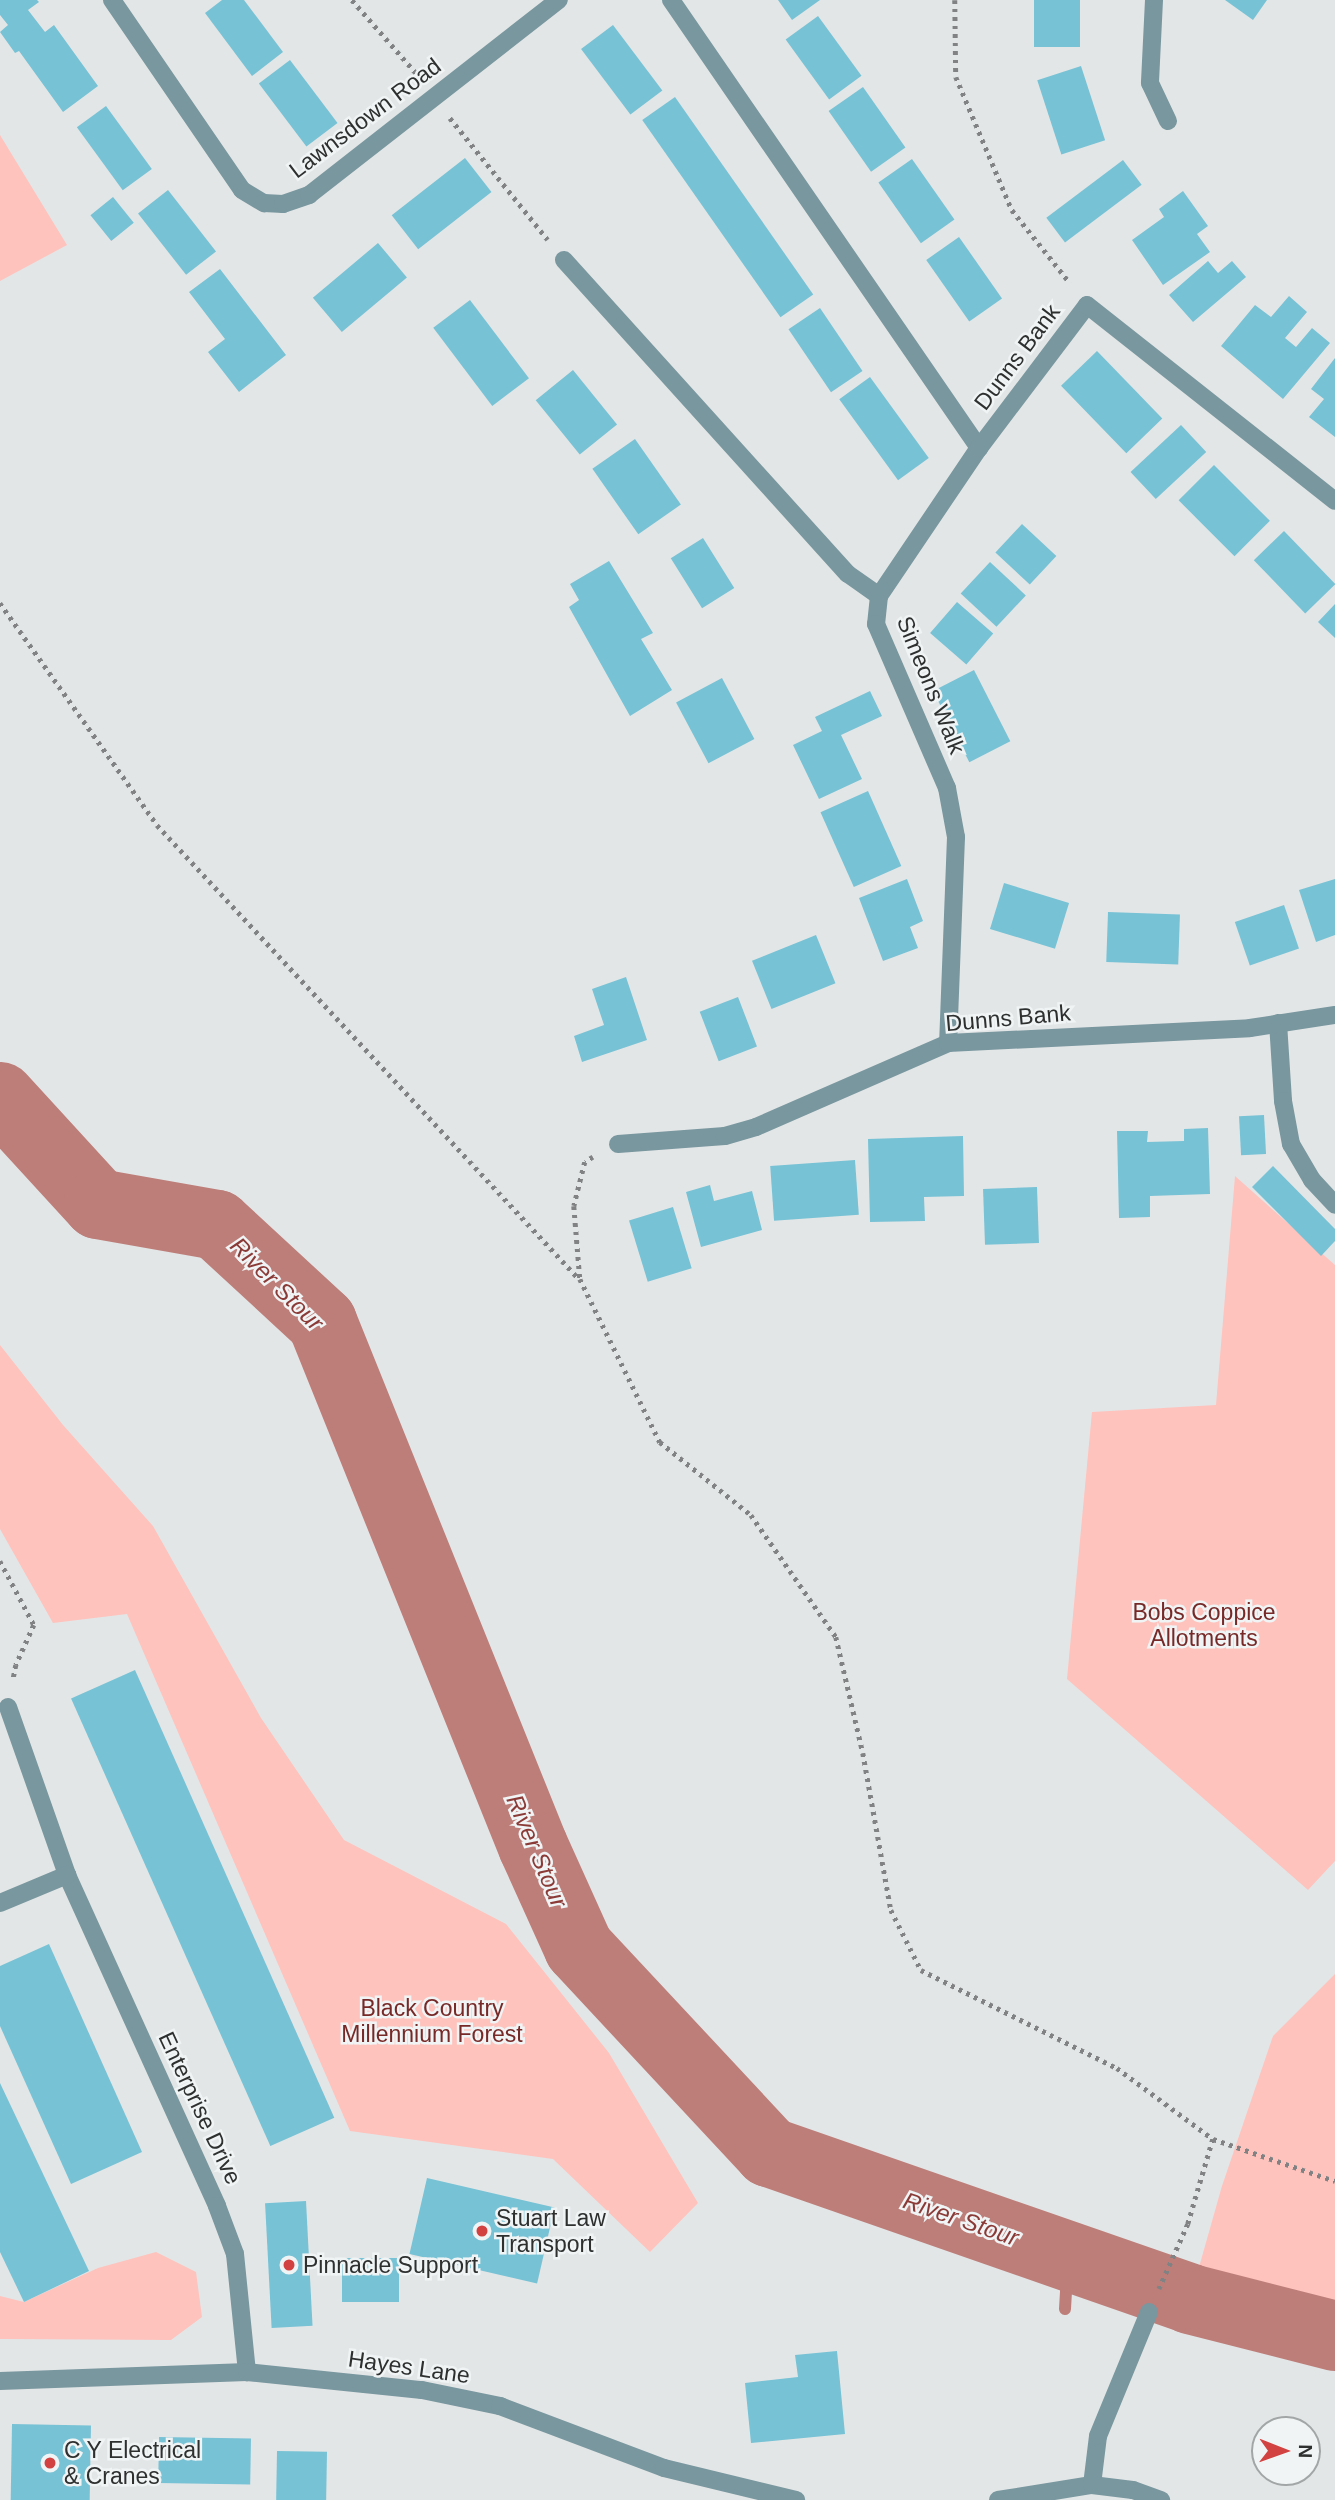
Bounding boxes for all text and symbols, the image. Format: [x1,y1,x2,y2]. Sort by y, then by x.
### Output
street label: Lawnsdown Road [284,52,446,184]
street label: Dunns Bank [968,299,1066,415]
street label: Simeons Walk [891,612,971,758]
street label: Dunns Bank [944,999,1072,1037]
water label: River Stour [224,1231,330,1337]
park label: Bobs Coppice Allotments [1132,1598,1276,1652]
water label: River Stour [500,1790,574,1912]
park label: Black Country Millennium Forest [341,1994,523,2048]
street label: Enterprise Drive [153,2027,247,2189]
water label: River Stour [900,2186,1022,2252]
place label: Stuart Law Transport [496,2204,606,2258]
marker: Stuart Law Transport [474,2223,490,2239]
place label: Pinnacle Support [303,2251,478,2279]
marker: Pinnacle Support [281,2257,297,2273]
street label: Hayes Lane [346,2345,472,2389]
north arrow [1251,2416,1321,2486]
place label: C Y Electrical & Cranes [64,2436,202,2490]
text: N [1295,2444,1316,2458]
marker: C Y Electrical & Cranes [42,2455,58,2471]

